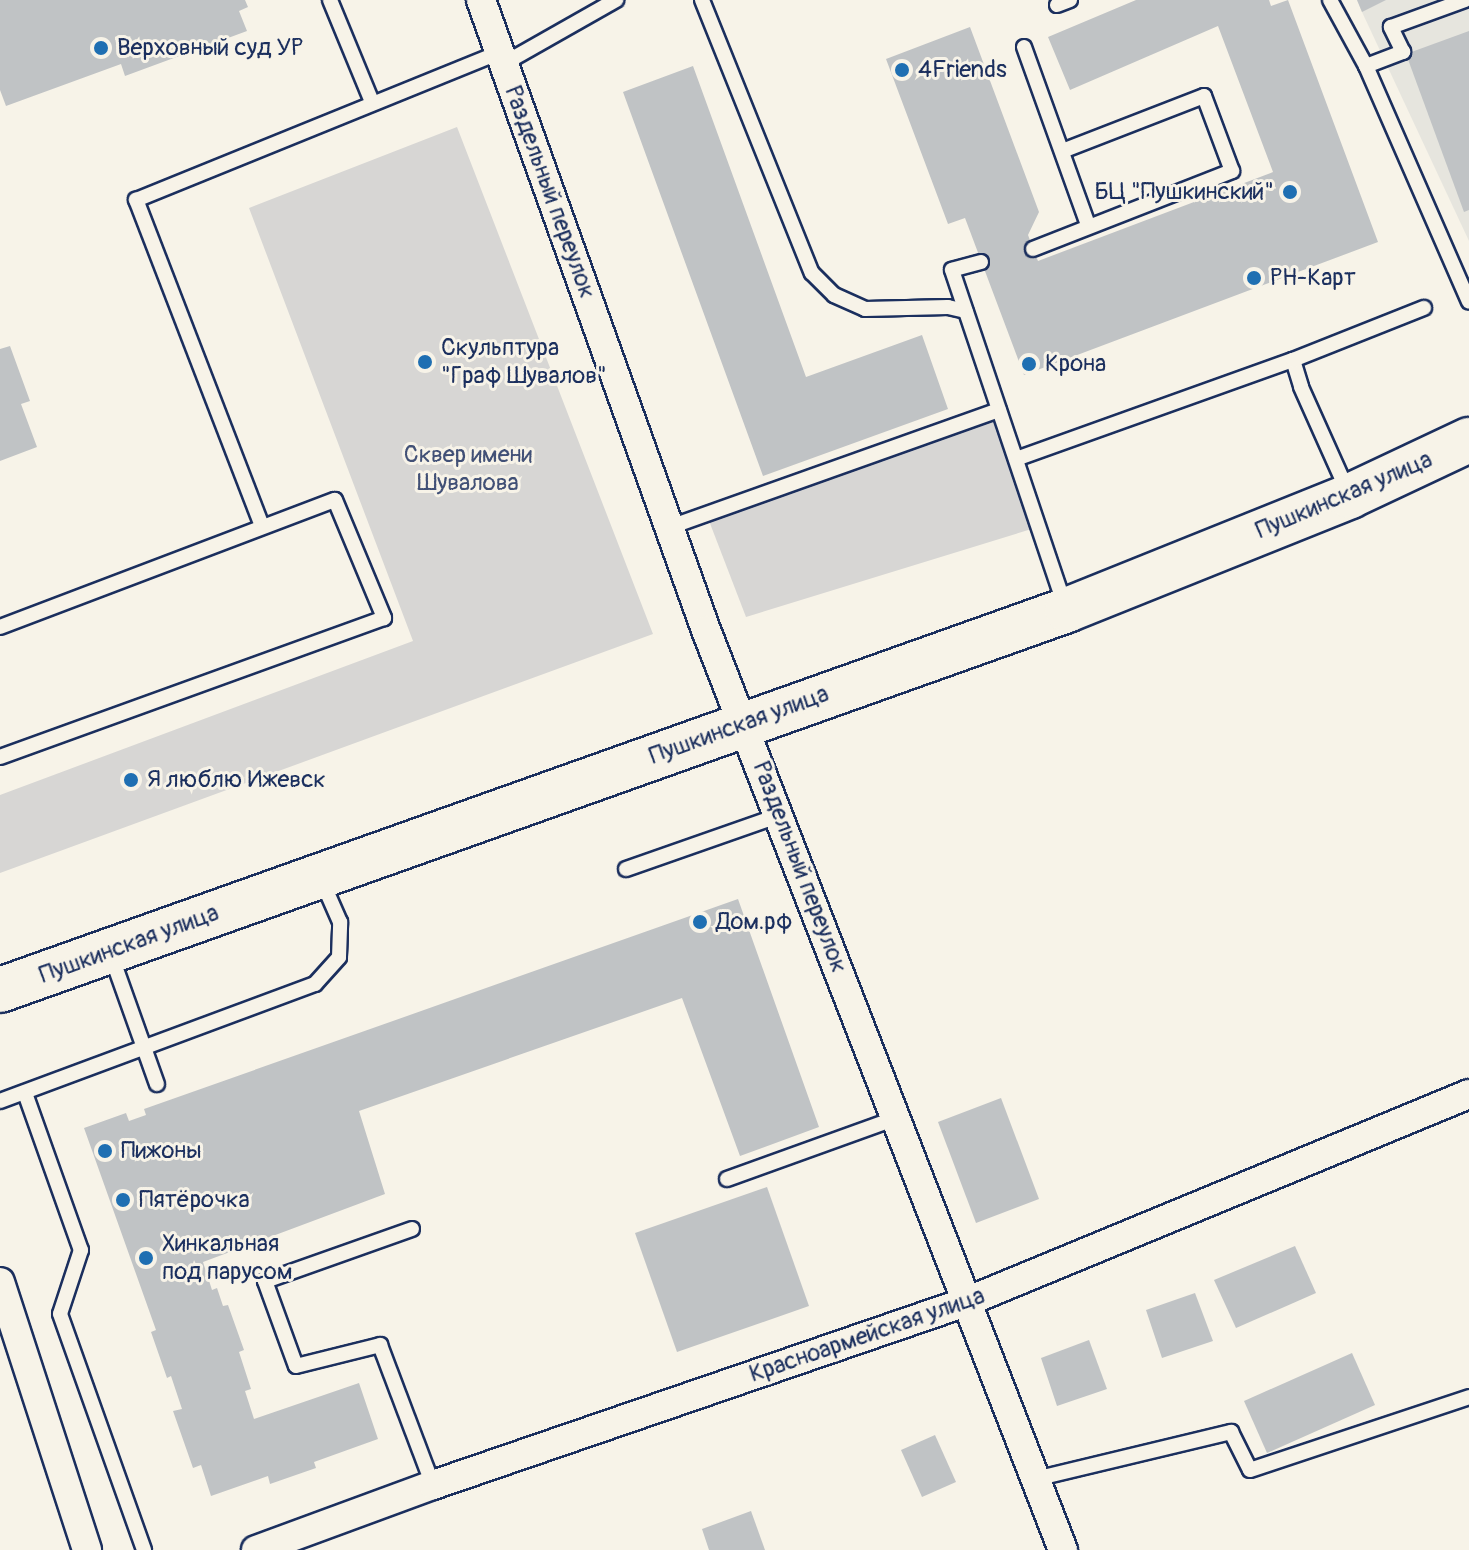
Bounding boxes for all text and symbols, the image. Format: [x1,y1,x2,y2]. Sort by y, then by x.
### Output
place label: Верховный суд УР [117,34,303,62]
marker: Верховный суд УР [92,39,110,57]
place label: 4Friends [918,56,1007,84]
marker: 4Friends [893,61,911,79]
street label: Раздельный переулок [498,82,602,302]
place label: БЦ "Пушкинский" [1094,178,1274,206]
marker: БЦ "Пушкинский" [1281,183,1299,201]
place label: РН-Карт [1270,264,1356,292]
marker: РН-Карт [1245,269,1263,287]
place label: Скульптура "Граф Шувалов" [441,334,607,390]
place label: Крона [1045,350,1106,378]
marker: Скульптура "Граф Шувалов" [416,353,434,371]
marker: Крона [1020,355,1038,373]
park label: Сквер имени Шувалова [404,441,532,497]
street label: Пушкинская улица [1252,445,1436,545]
street label: Пушкинская улица [645,679,833,771]
street label: Раздельный переулок [746,757,854,977]
place label: Я люблю Ижевск [147,766,326,794]
marker: Я люблю Ижевск [122,771,140,789]
street label: Пушкинская улица [35,898,223,990]
place label: Дом.рф [716,908,793,936]
marker: Дом.рф [691,913,709,931]
place label: Пижоны [121,1137,202,1165]
marker: Пижоны [96,1142,114,1160]
place label: Пятёрочка [139,1186,250,1214]
marker: Пятёрочка [114,1191,132,1209]
place label: Хинкальная под парусом [162,1230,293,1286]
marker: Хинкальная под парусом [137,1249,155,1267]
street label: Красноармейская улица [746,1281,988,1389]

